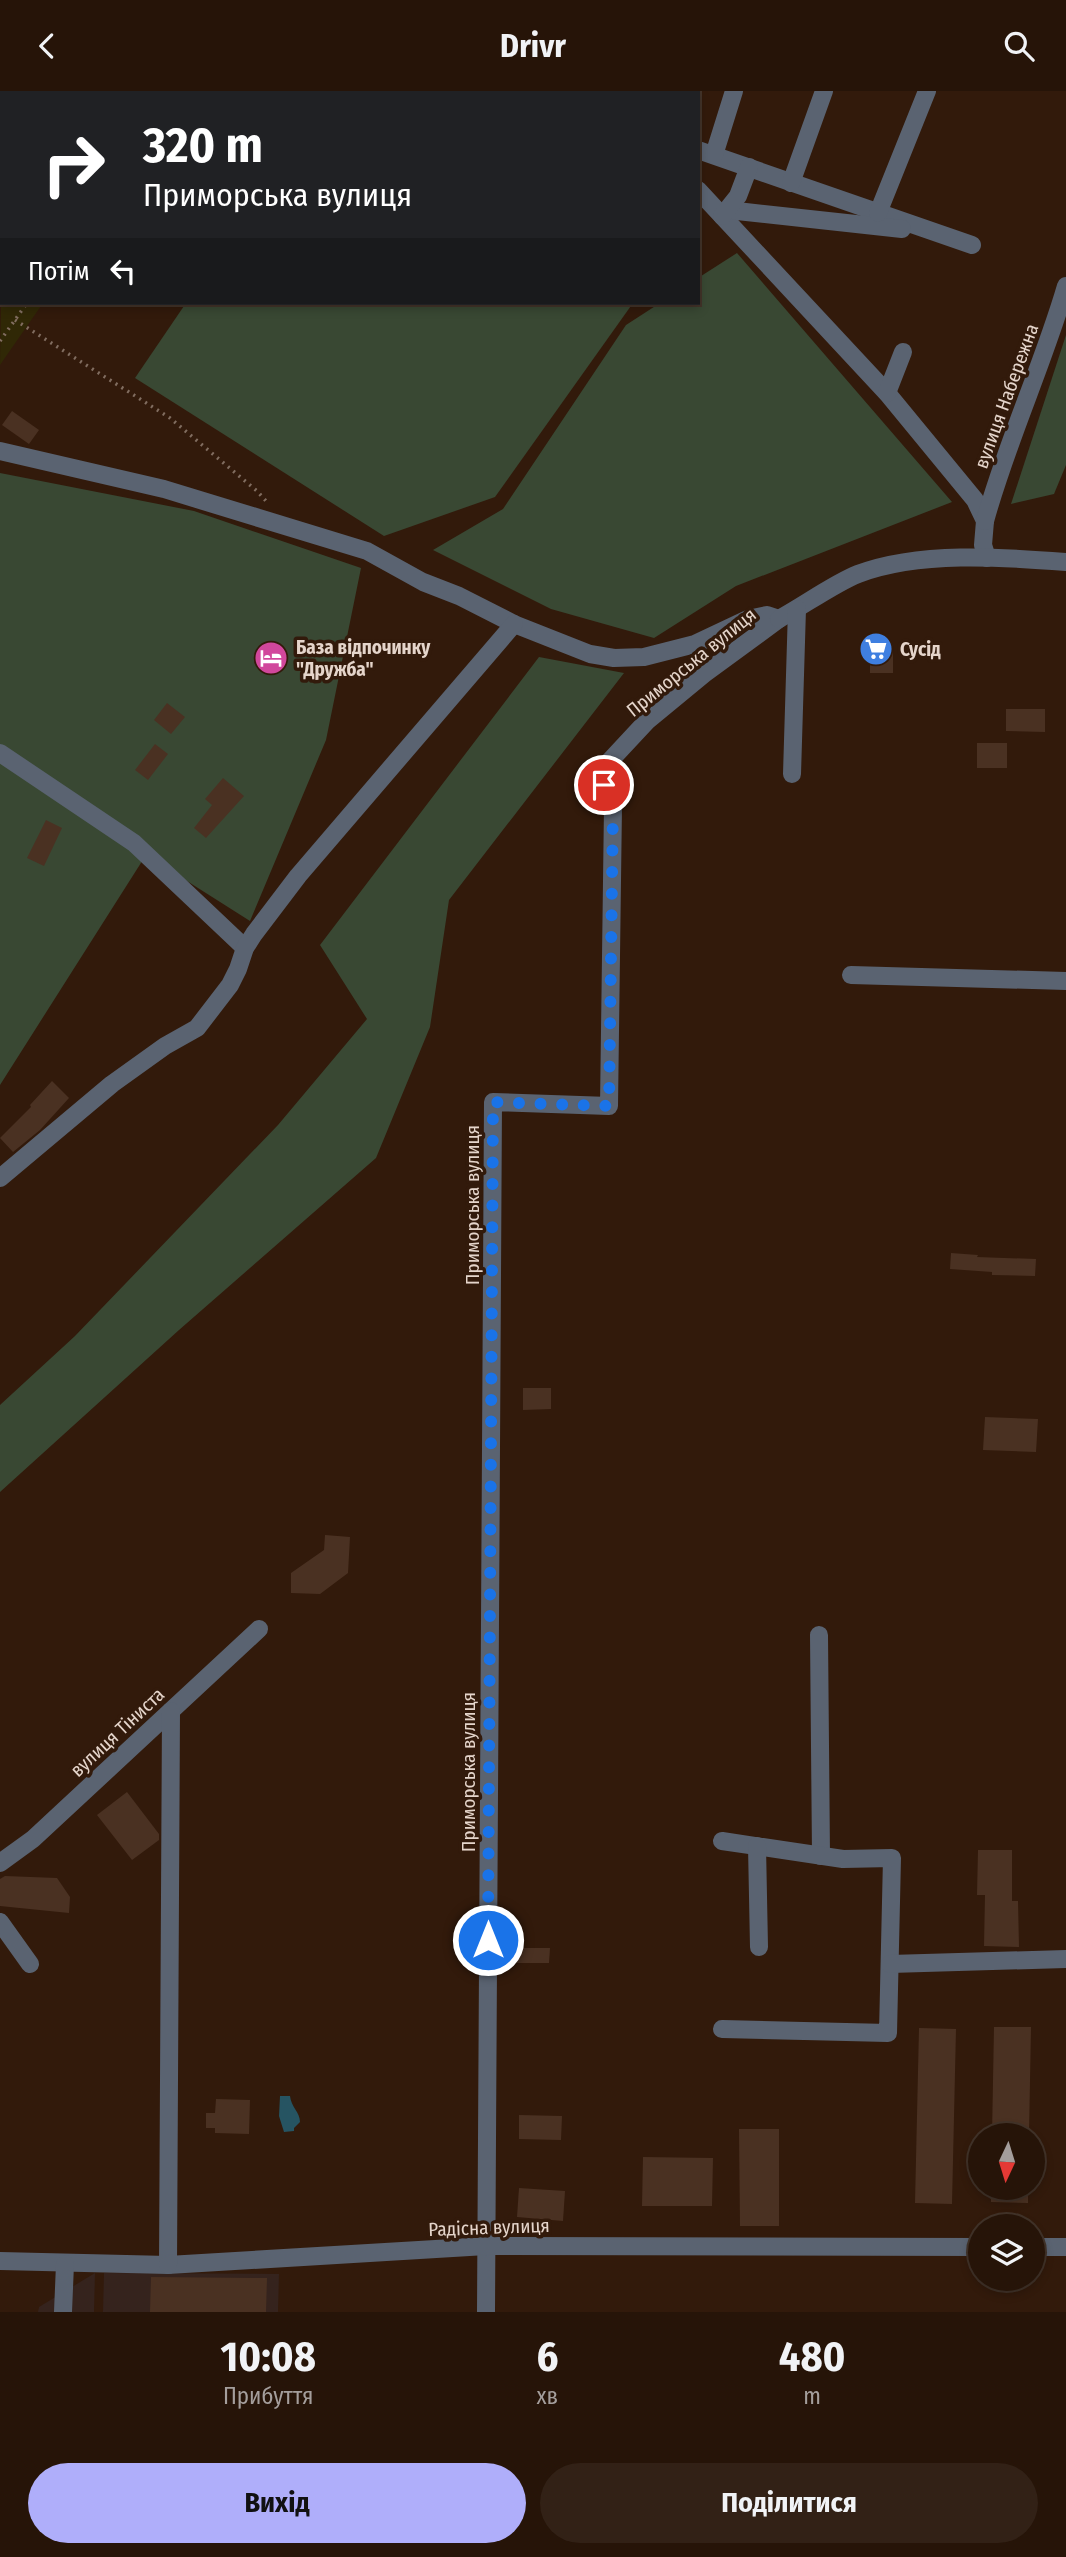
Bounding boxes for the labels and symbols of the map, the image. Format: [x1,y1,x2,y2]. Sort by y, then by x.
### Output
street label: вулиця Набережна [970,321,1043,472]
street label: Приморська вулиця [622,603,761,722]
supermarket icon: Сусід [857,630,895,668]
place label: База відпочинку "Дружба" [296,636,431,681]
place label: Сусід [900,638,941,661]
hotel icon: База відпочинку "Дружба" [252,639,290,677]
pin [574,755,634,815]
street label: Приморська вулиця [461,1125,484,1285]
street label: вулиця Тіниста [66,1683,169,1782]
street label: Приморська вулиця [457,1692,480,1852]
position arrow [451,1903,525,1977]
north arrow [968,2123,1045,2200]
street label: Радісна вулиця [428,2214,550,2241]

